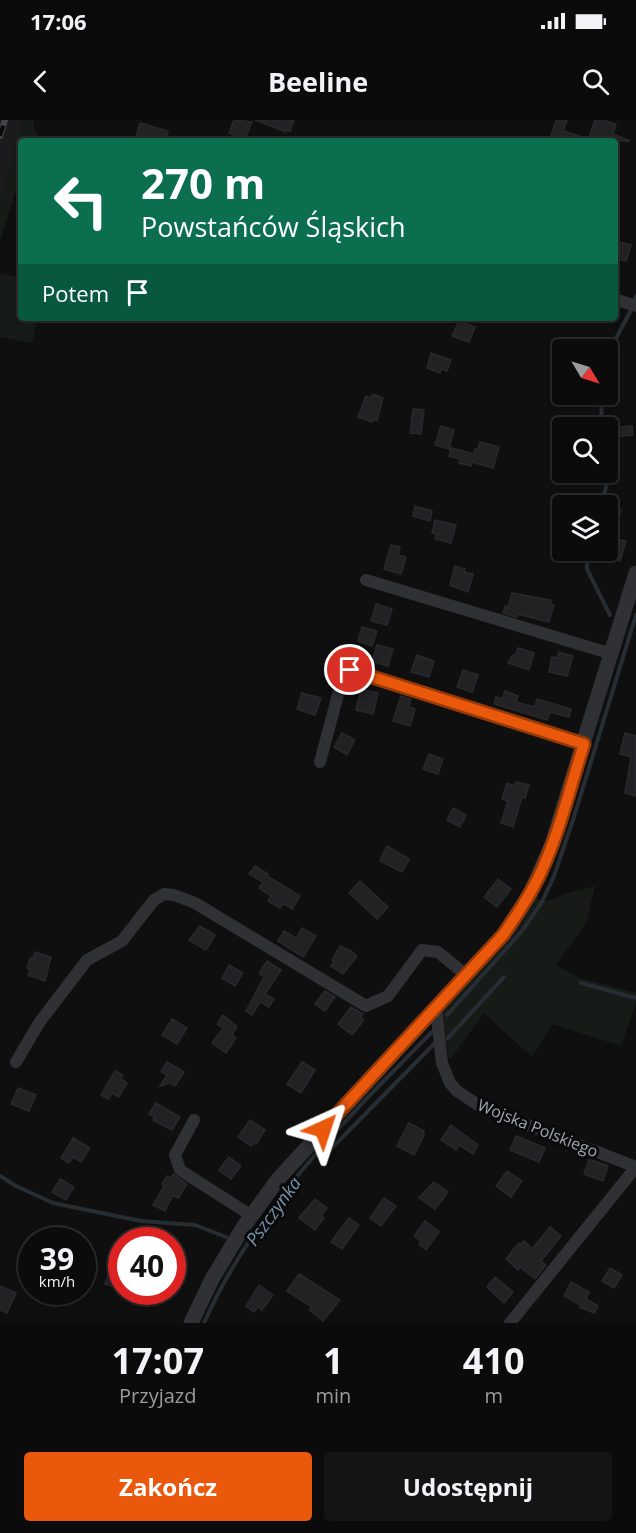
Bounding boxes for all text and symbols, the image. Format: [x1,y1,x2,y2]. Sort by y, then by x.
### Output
text: 17:06 [30,6,87,36]
text: Beeline [268,63,368,100]
icon: back [24,65,57,98]
icon: search [579,65,612,98]
text: 270 m [141,154,265,211]
icon: left [42,162,120,240]
text: Powstańców Śląskich [141,208,406,245]
icon: arrive [121,276,154,309]
text: Potem [42,278,109,308]
north arrow [552,339,618,405]
map controls [552,339,618,561]
button: search [552,417,618,483]
button: layers [552,495,618,561]
pin [324,644,375,695]
icon: arrive [333,653,366,686]
street label: Wojska Polskiego [474,1094,602,1162]
position arrow [291,1097,355,1161]
water label: Pszczynka [240,1172,306,1250]
speed limit sign: 40 [108,1227,186,1305]
text: 39 [40,1238,74,1279]
text: km/h [39,1271,75,1291]
text: 17:07 [111,1336,204,1385]
text: 1 [323,1336,344,1385]
text: 410 [463,1336,525,1385]
text: Przyjazd [119,1382,196,1409]
text: min [315,1382,351,1409]
text: m [484,1382,503,1409]
button: Zakończ [24,1452,312,1521]
button: Udostępnij [324,1452,612,1521]

